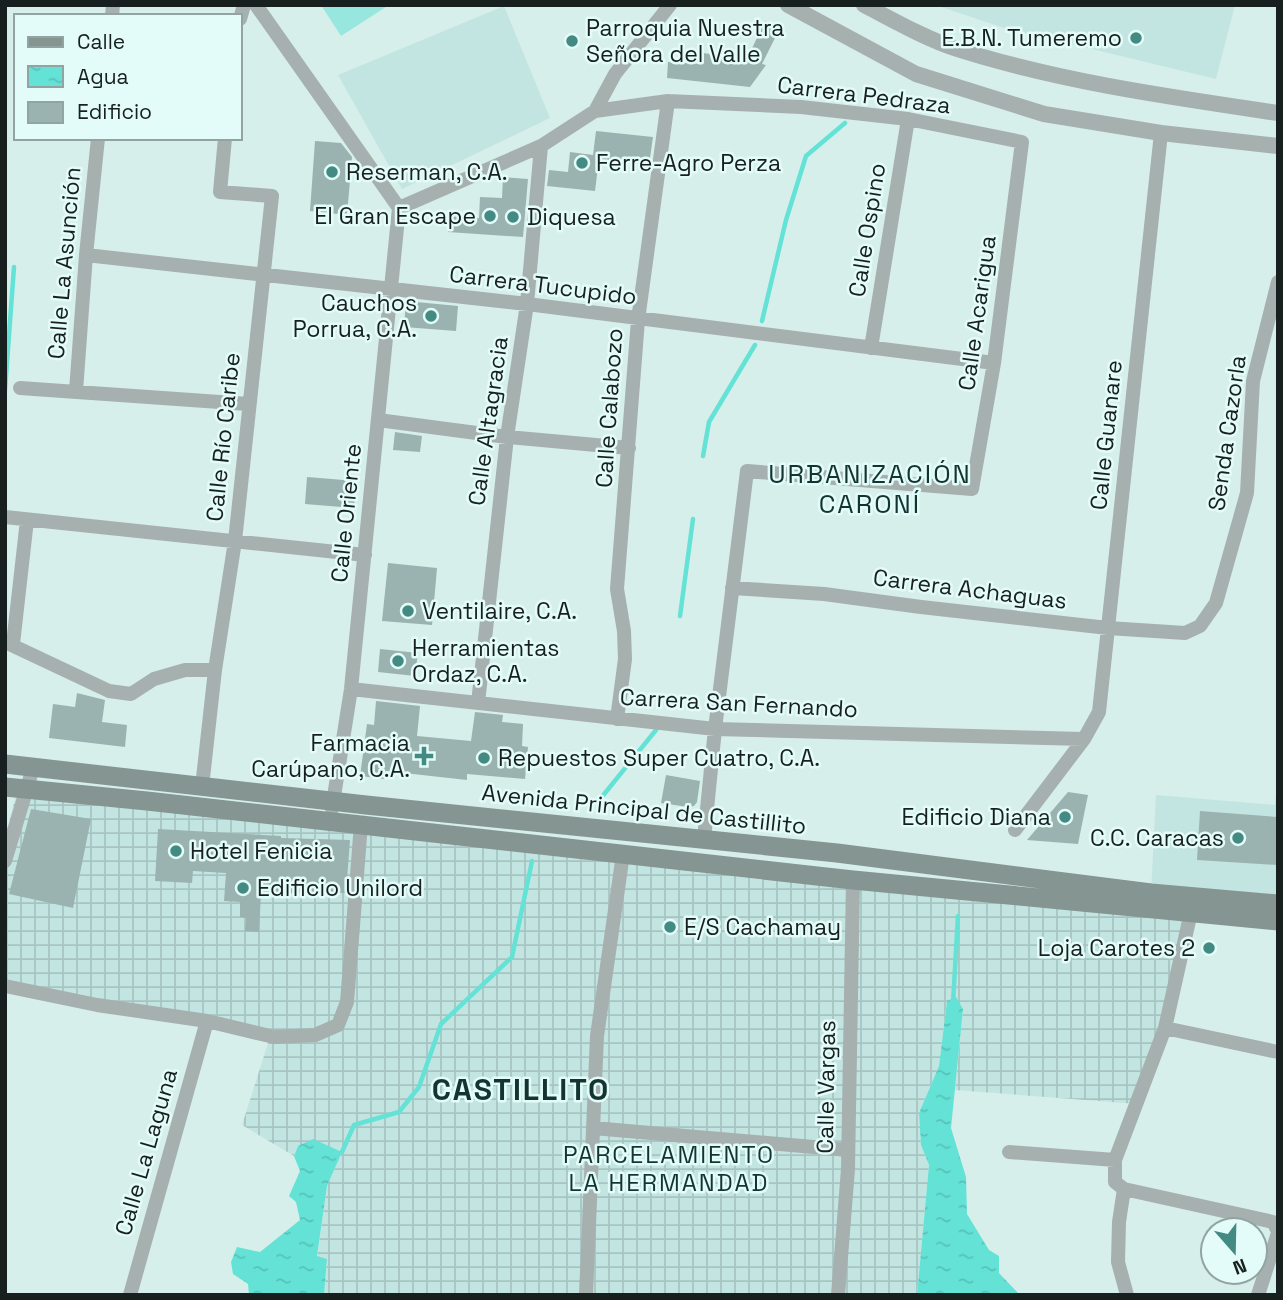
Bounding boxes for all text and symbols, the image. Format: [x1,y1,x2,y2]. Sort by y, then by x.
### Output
place label: Parroquia Nuestra Señora del Valle [586,13,785,69]
legend [14,14,242,140]
place label: E.B.N. Tumeremo [941,23,1122,53]
text: Calle [77,28,125,55]
marker: E.B.N. Tumeremo [1128,30,1144,46]
marker: Parroquia Nuestra Señora del Valle [564,33,580,49]
text: Agua [77,63,129,90]
street label: Carrera Pedraza [776,69,952,121]
text: Edificio [77,98,152,125]
place label: Ferre-Agro Perza [596,148,781,178]
marker: Ferre-Agro Perza [574,155,590,171]
place label: Reserman, C.A. [346,157,507,187]
street label: Calle Ospino [842,161,892,299]
marker: Reserman, C.A. [324,164,340,180]
street label: Calle La Asunción [41,166,87,360]
place label: El Gran Escape [314,201,476,231]
place label: Diquesa [527,202,616,232]
marker: El Gran Escape [482,208,498,224]
marker: Diquesa [505,209,521,225]
street label: Calle Acarigua [951,234,1003,392]
street label: Carrera Tucupido [448,259,638,311]
place label: Cauchos Porrua, C.A. [293,288,417,344]
marker: Cauchos Porrua, C.A. [423,308,439,324]
street label: Calle Calabozo [588,327,630,489]
street label: Calle Altagracia [461,334,515,508]
street label: Calle Río Caribe [199,351,247,523]
street label: Senda Cazorla [1201,353,1253,513]
street label: Calle Guanare [1083,359,1129,511]
street label: Calle Oriente [324,442,368,584]
district label: URBANIZACIÓN CARONÍ [768,457,972,521]
street label: Carrera Achaguas [871,562,1069,616]
place label: Ventilaire, C.A. [422,596,577,626]
marker: Ventilaire, C.A. [400,603,416,619]
place label: Herramientas Ordaz, C.A. [412,633,559,689]
marker: Herramientas Ordaz, C.A. [390,653,406,669]
street label: Carrera San Fernando [619,682,859,724]
place label: Farmacia Carúpano, C.A. [251,728,410,784]
place label: Repuestos Super Cuatro, C.A. [498,743,820,773]
marker: Farmacia Carúpano, C.A. [416,748,432,764]
marker: Repuestos Super Cuatro, C.A. [476,750,492,766]
street label: Avenida Principal de Castillito [480,777,808,841]
place label: Edificio Diana [901,802,1051,832]
marker: Edificio Diana [1057,809,1073,825]
place label: C.C. Caracas [1090,823,1224,853]
marker: C.C. Caracas [1230,830,1246,846]
place label: Hotel Fenicia [190,836,332,866]
marker: Hotel Fenicia [168,843,184,859]
place label: Edificio Unilord [257,873,423,903]
marker: Edificio Unilord [235,880,251,896]
place label: E/S Cachamay [684,912,841,942]
marker: E/S Cachamay [662,919,678,935]
place label: Loja Carotes 2 [1038,933,1195,963]
marker: Loja Carotes 2 [1201,940,1217,956]
street label: Calle Vargas [810,1020,842,1154]
street label: Calle La Laguna [108,1065,184,1239]
district label: CASTILLITO [432,1070,610,1109]
district label: PARCELAMIENTO LA HERMANDAD [563,1139,775,1198]
north arrow [1199,1216,1269,1286]
text: N [1229,1253,1250,1280]

